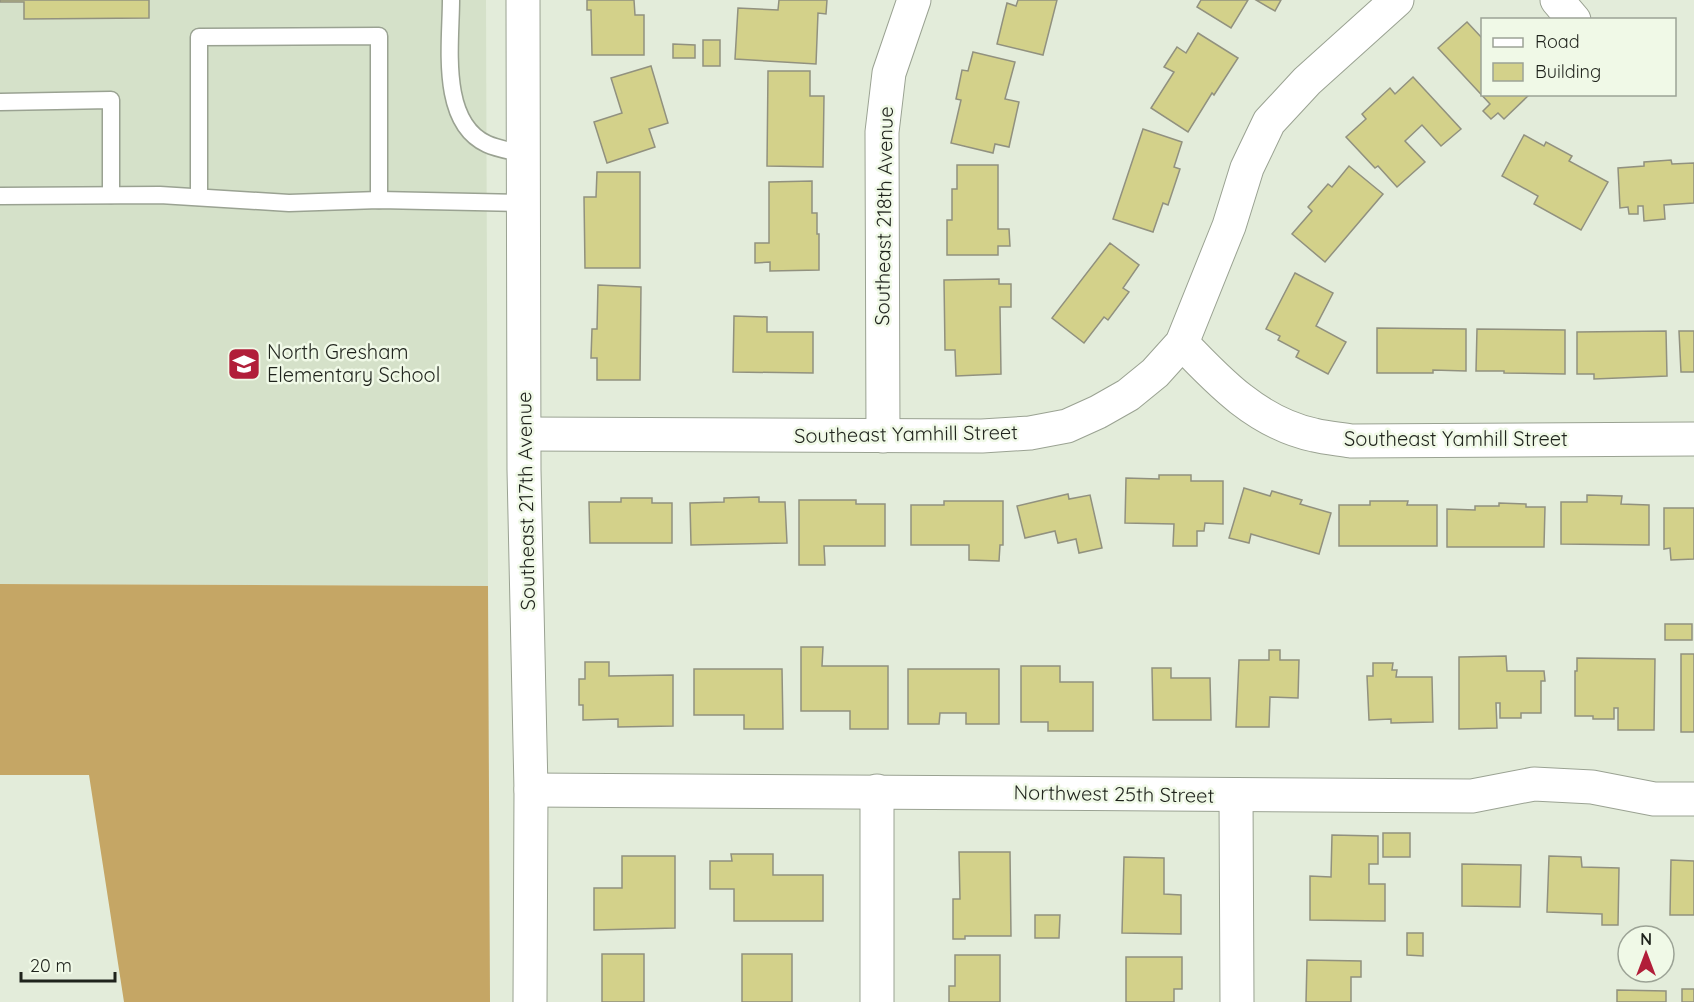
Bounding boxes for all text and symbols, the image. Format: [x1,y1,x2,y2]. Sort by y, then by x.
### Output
legend [1481,18,1676,96]
text: Road [1535,30,1580,53]
text: Building [1535,60,1601,83]
street label: Southeast 218th Avenue [869,106,898,326]
place label: North Gresham Elementary School [267,339,440,387]
school or university icon: North Gresham Elementary School [226,346,262,382]
street label: Southeast 217th Avenue [511,391,540,611]
street label: Southeast Yamhill Street [794,419,1018,448]
street label: Southeast Yamhill Street [1344,426,1568,451]
street label: Northwest 25th Street [1013,779,1215,808]
north arrow [1616,924,1676,984]
text: N [1640,929,1652,949]
scale bar [21,945,116,983]
text: 20 m [30,954,72,977]

